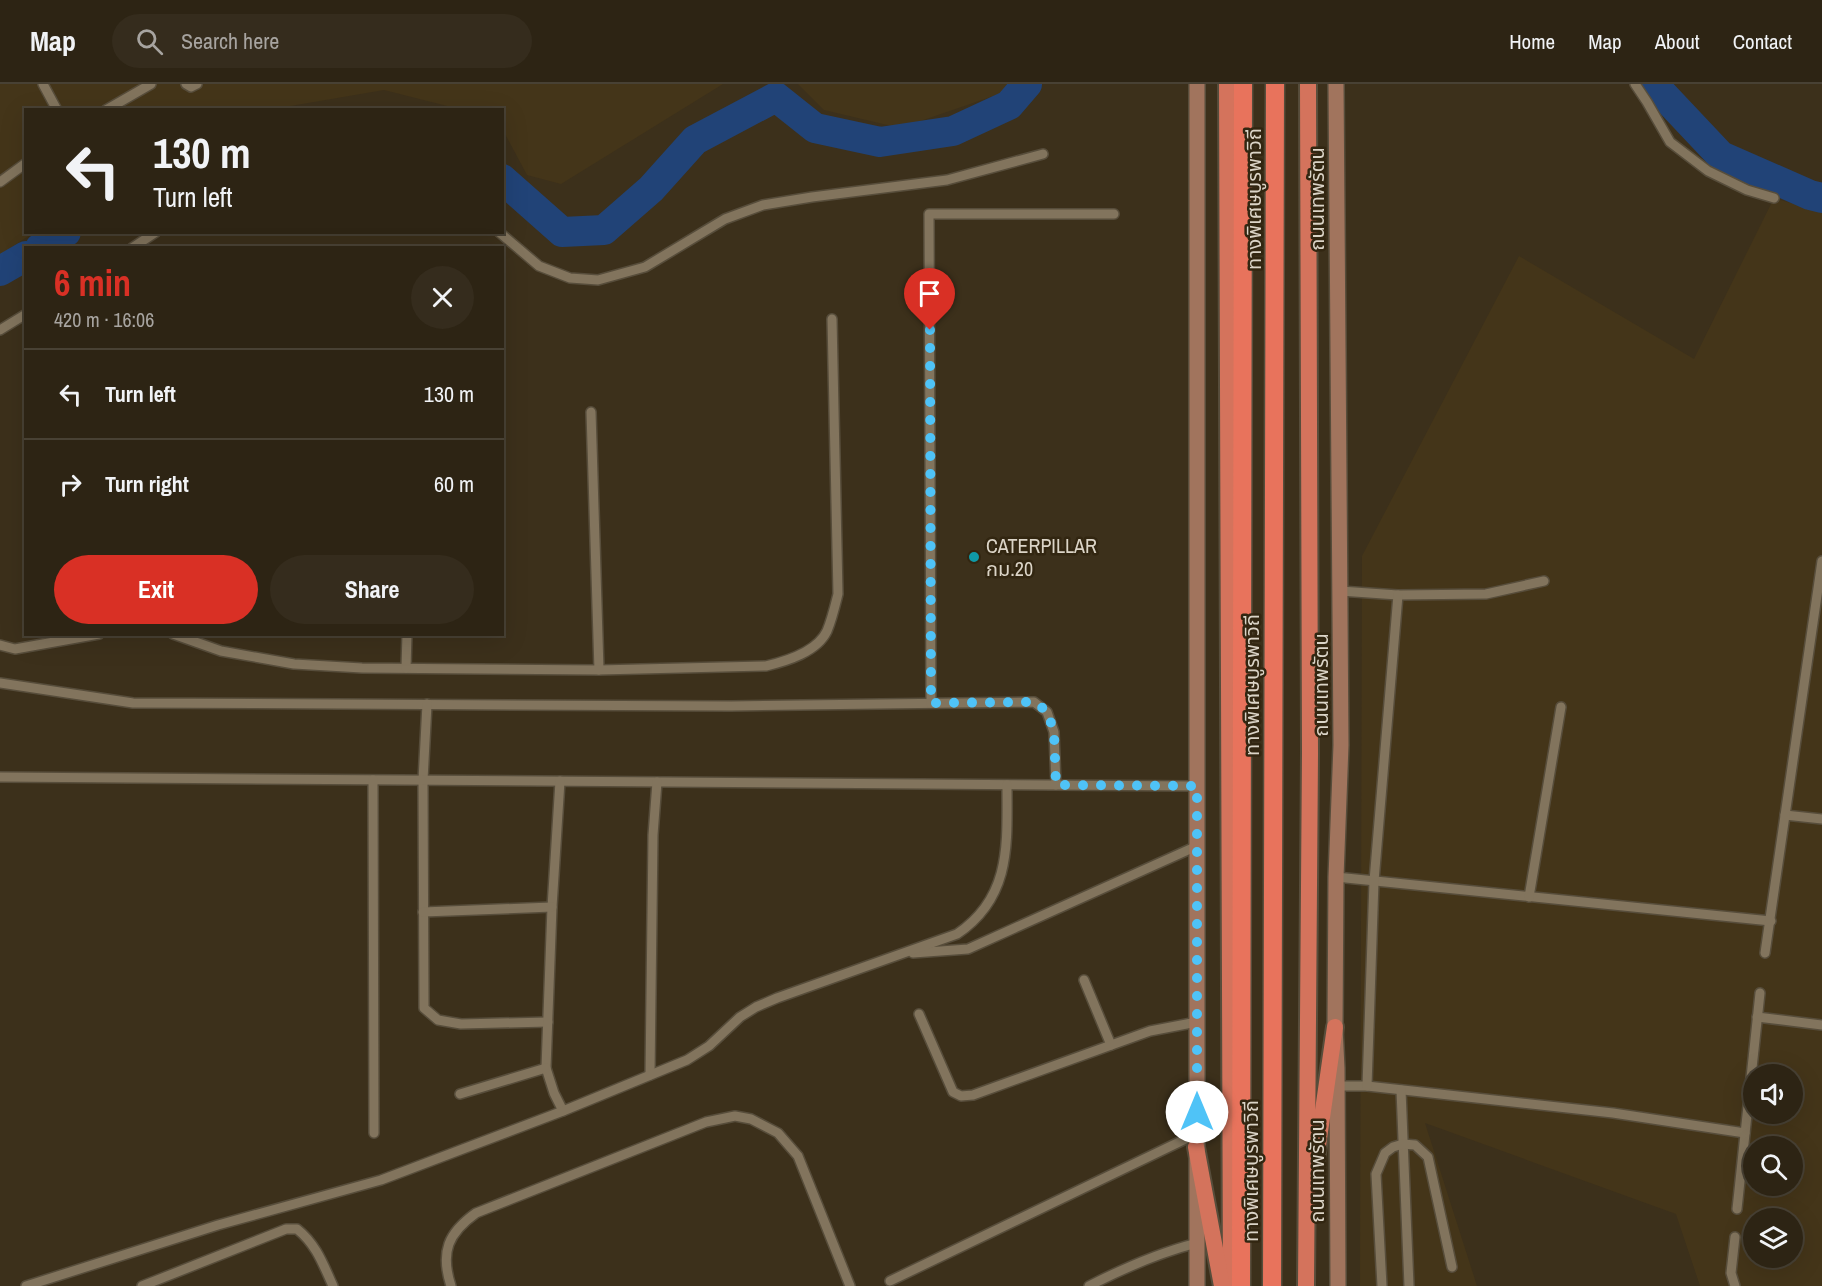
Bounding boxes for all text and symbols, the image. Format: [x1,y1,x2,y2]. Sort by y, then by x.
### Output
search box [112,14,532,68]
text: Map [30,22,76,60]
icon: search [133,25,166,58]
text: Search here [181,26,279,56]
text: Home [1509,27,1555,56]
text: Map [1588,27,1622,56]
text: About [1655,27,1700,56]
text: Contact [1733,27,1792,56]
text: 130 m [153,125,251,181]
street label: ทางพิเศษบูรพาวิถี [1240,128,1267,270]
icon: left [54,132,132,210]
street label: ถนนเทพรัตน [1303,147,1330,251]
text: Turn left [153,179,232,215]
text: 6 min [54,259,131,307]
button: close [411,266,474,329]
pin [904,268,955,330]
icon: arrive [913,277,946,310]
text: 420 m · 16:06 [54,306,154,333]
icon: left [54,378,87,411]
text: Turn left [105,379,176,409]
text: 130 m [424,379,474,409]
icon: right [54,468,87,501]
text: Turn right [105,469,189,499]
text: 60 m [434,469,474,499]
place label: CATERPILLAR กม.20 [986,532,1097,582]
marker: CATERPILLAR กม.20 [967,550,981,564]
button: Exit [54,555,258,624]
button: Share [270,555,474,624]
street label: ทางพิเศษบูรพาวิถี [1238,614,1265,756]
street label: ถนนเทพรัตน [1307,633,1334,737]
map controls [1743,1064,1803,1268]
button: sound [1743,1064,1803,1124]
position arrow [1165,1080,1229,1144]
street label: ทางพิเศษบูรพาวิถี [1237,1100,1264,1242]
street label: ถนนเทพรัตน [1303,1119,1330,1223]
button: search [1743,1136,1803,1196]
button: layers [1743,1208,1803,1268]

